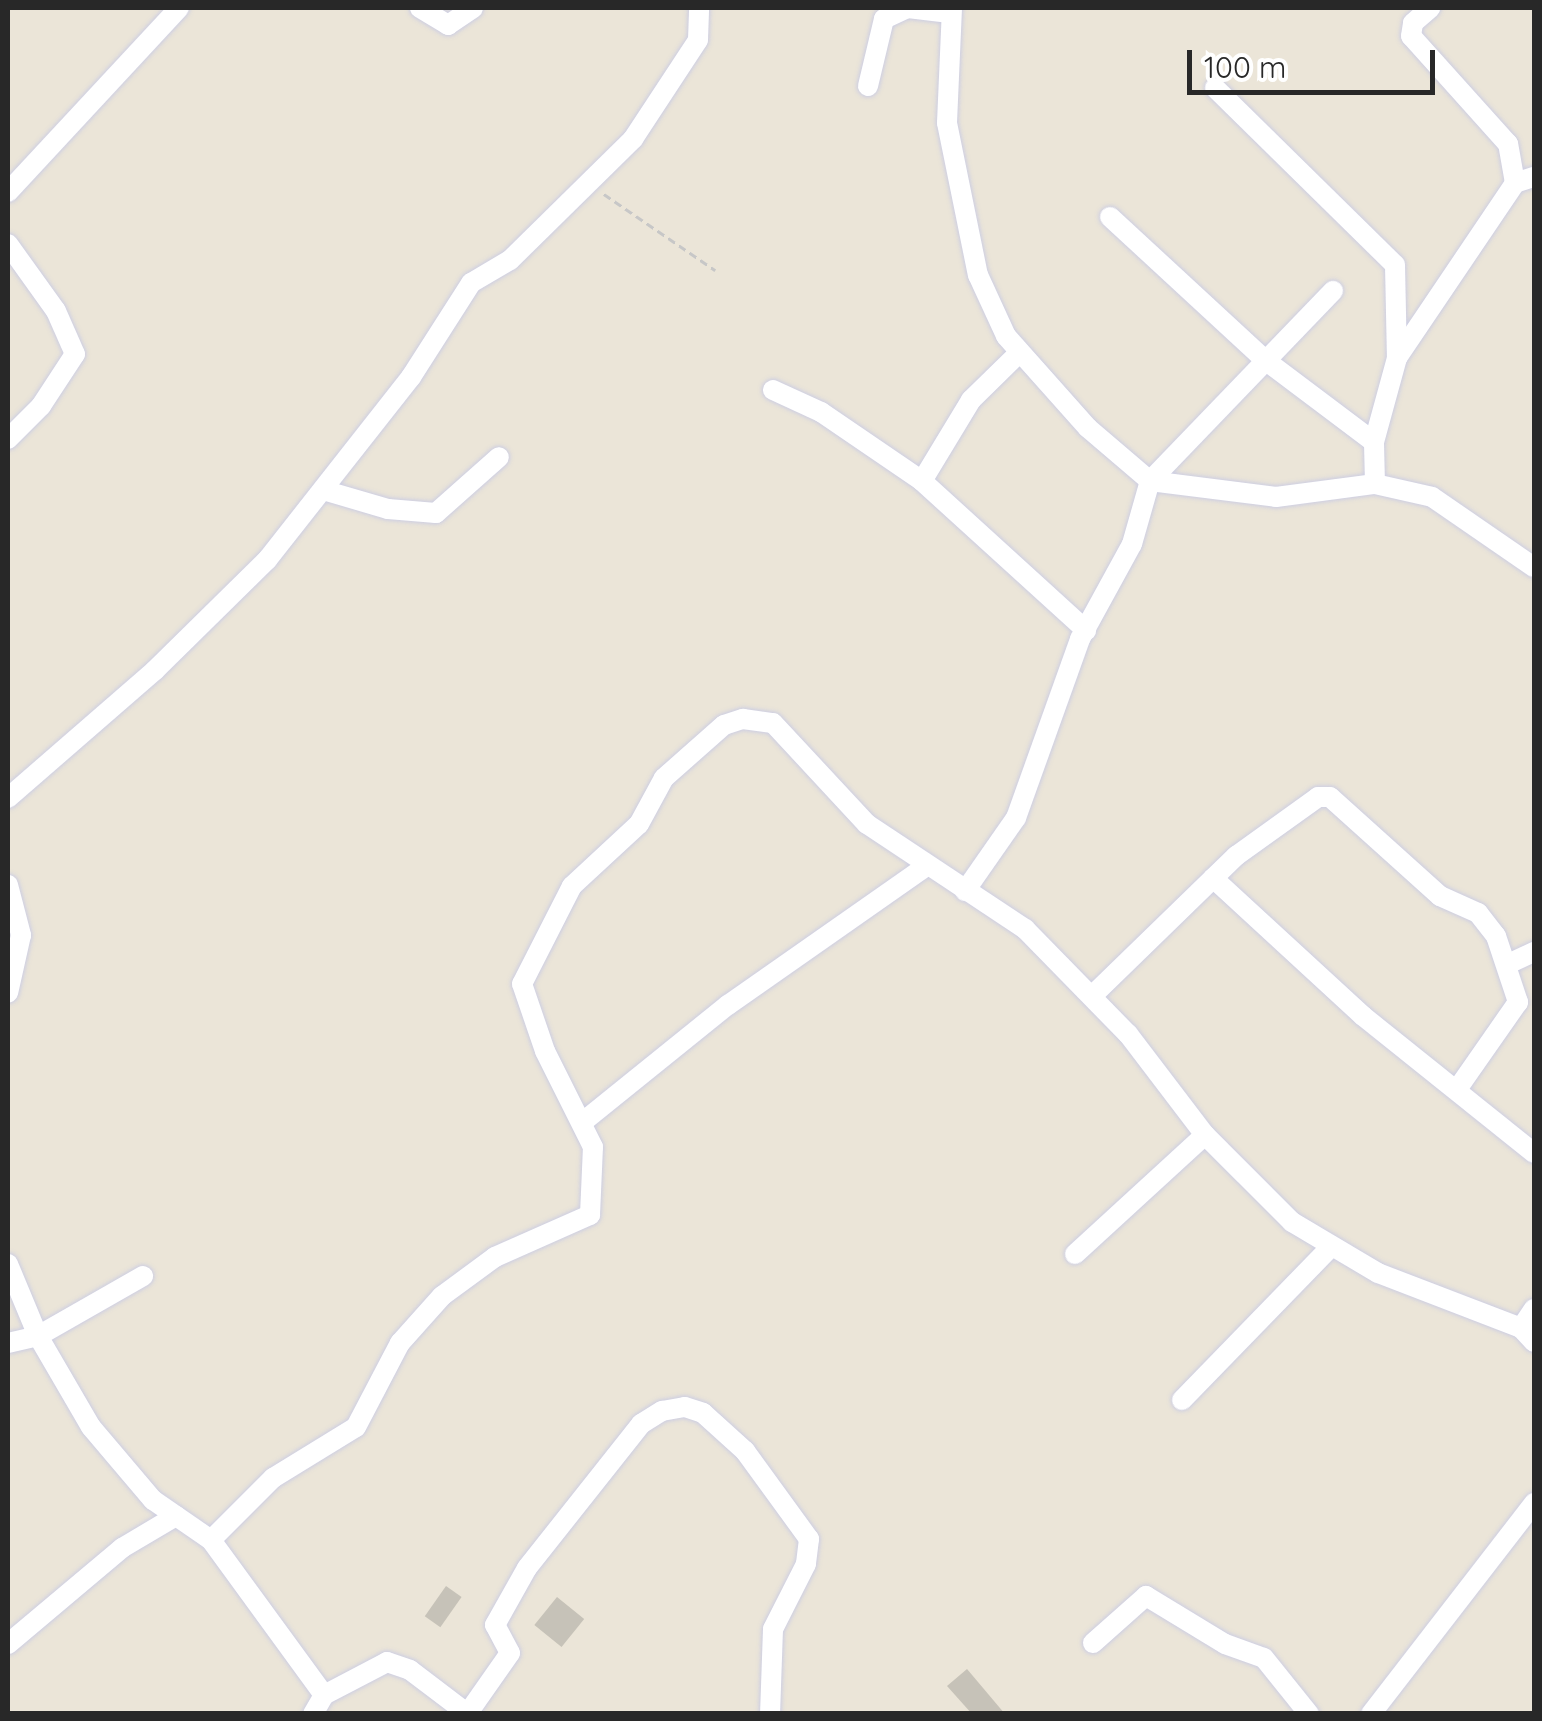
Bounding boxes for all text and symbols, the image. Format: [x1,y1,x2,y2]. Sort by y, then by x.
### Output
scale bar [1192,30,1440,92]
text: 100 m [1204,48,1286,86]

